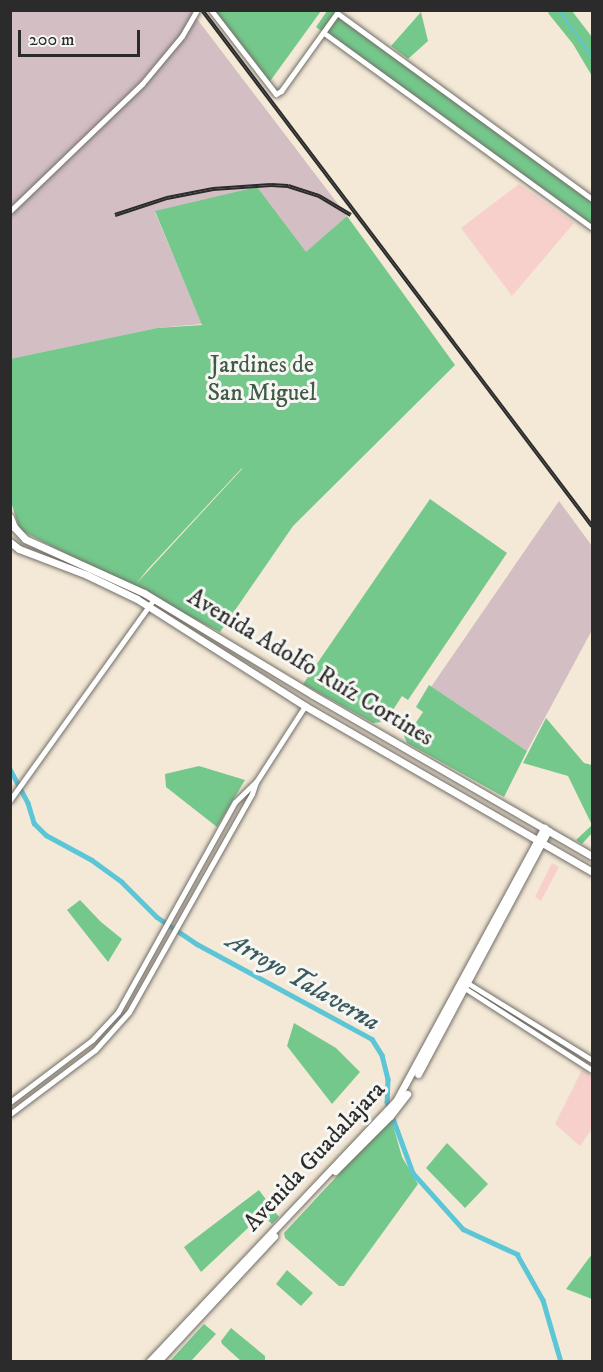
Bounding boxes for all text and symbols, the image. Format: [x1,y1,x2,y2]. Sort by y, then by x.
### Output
scale bar [21,18,142,56]
text: 200 m [29,29,75,51]
park label: Jardines de San Miguel [207,352,317,408]
street label: Avenida Adolfo Ruíz Cortines [182,583,438,753]
water label: Arroyo Talaverna [221,926,385,1038]
street label: Avenida Guadalajara [238,1076,392,1238]

